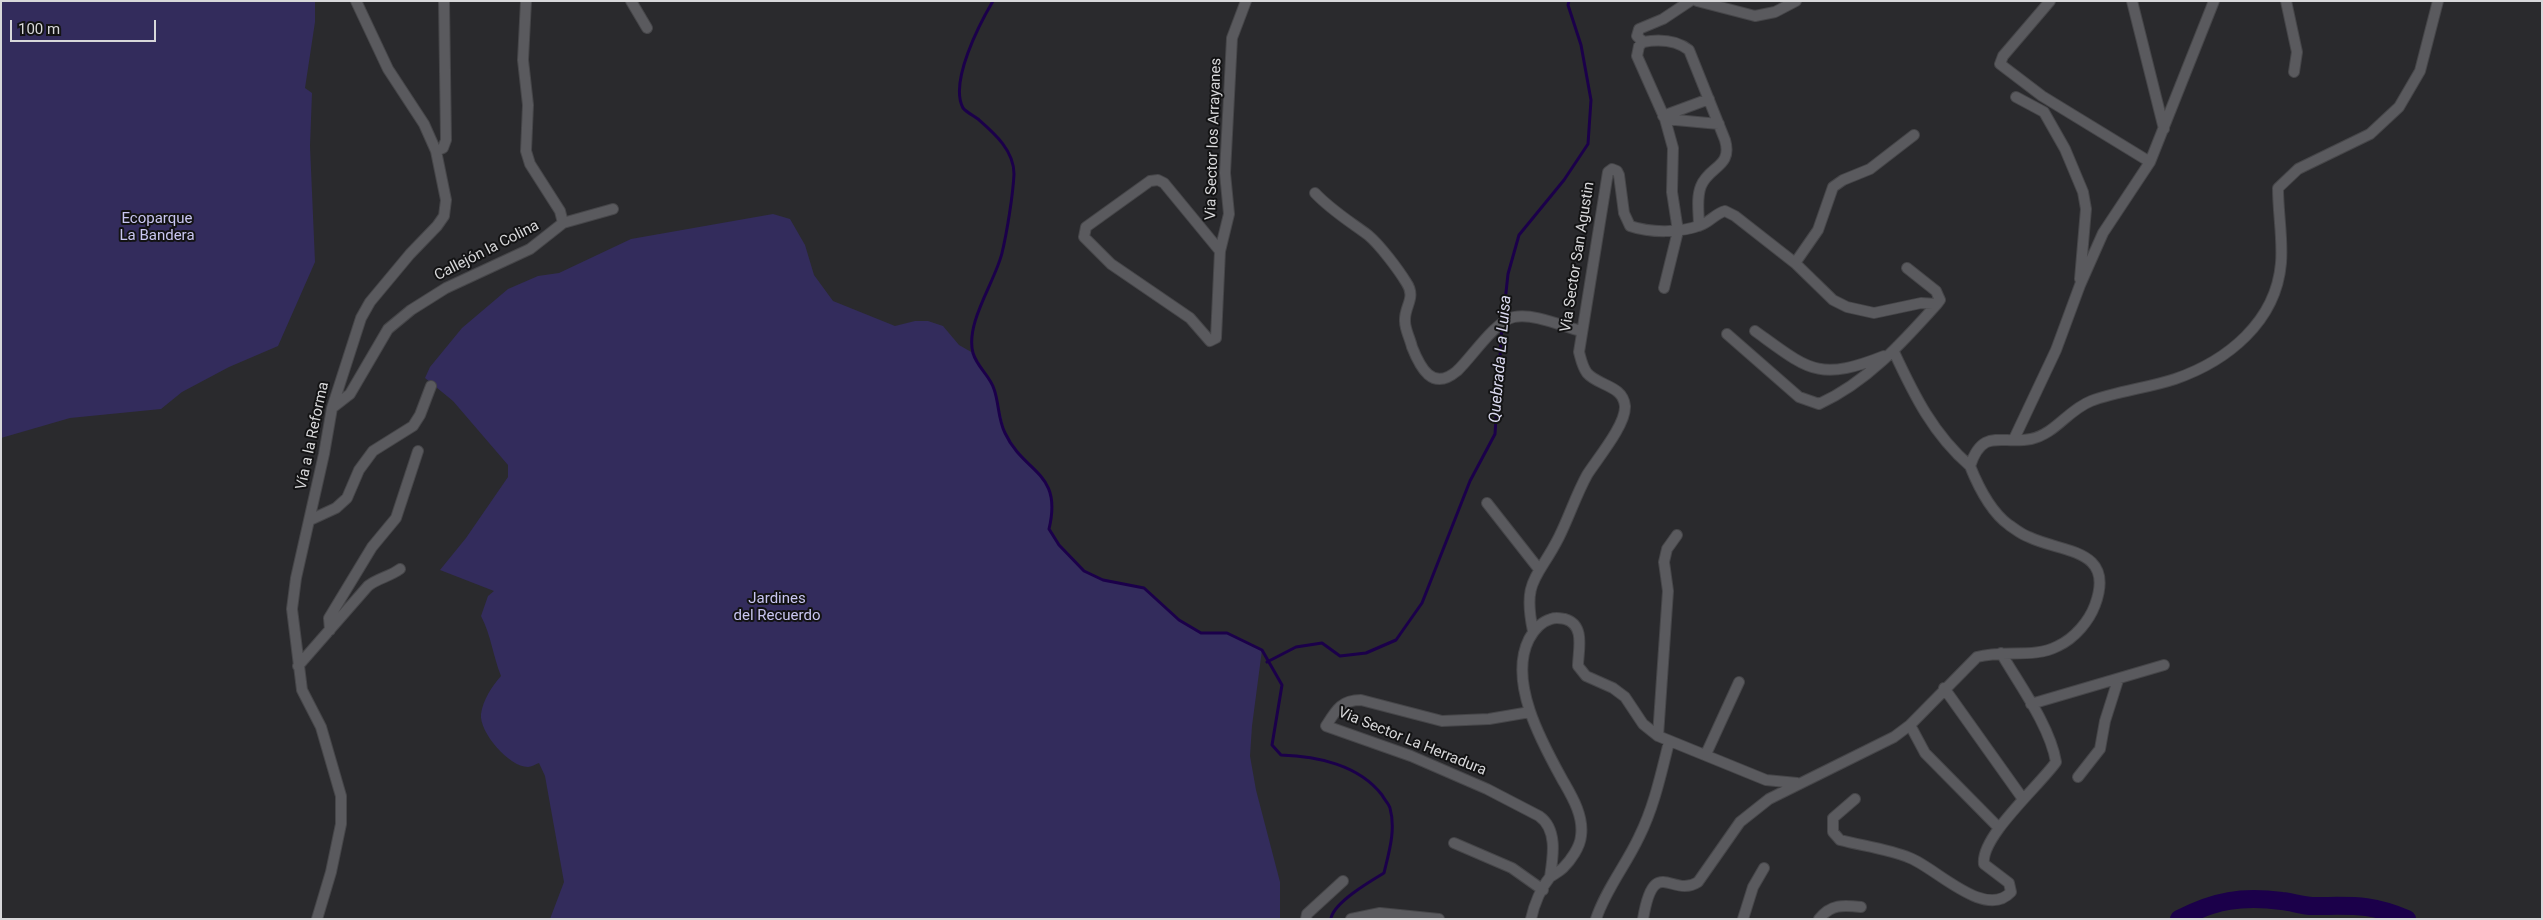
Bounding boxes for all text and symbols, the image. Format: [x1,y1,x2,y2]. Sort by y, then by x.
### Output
scale bar [12,10,159,42]
text: 100 m [18,20,60,38]
street label: Via Sector los Arrayanes [1202,58,1226,220]
street label: Via Sector San Agustin [1557,181,1599,333]
park label: Ecoparque La Bandera [119,210,195,245]
street label: Callejón la Colina [432,217,542,285]
water label: Quebrada La Luisa [1486,294,1516,424]
street label: Vía a la Reforma [293,380,333,492]
park label: Jardines del Recuerdo [733,590,821,625]
street label: Via Sector La Herradura [1335,704,1489,780]

